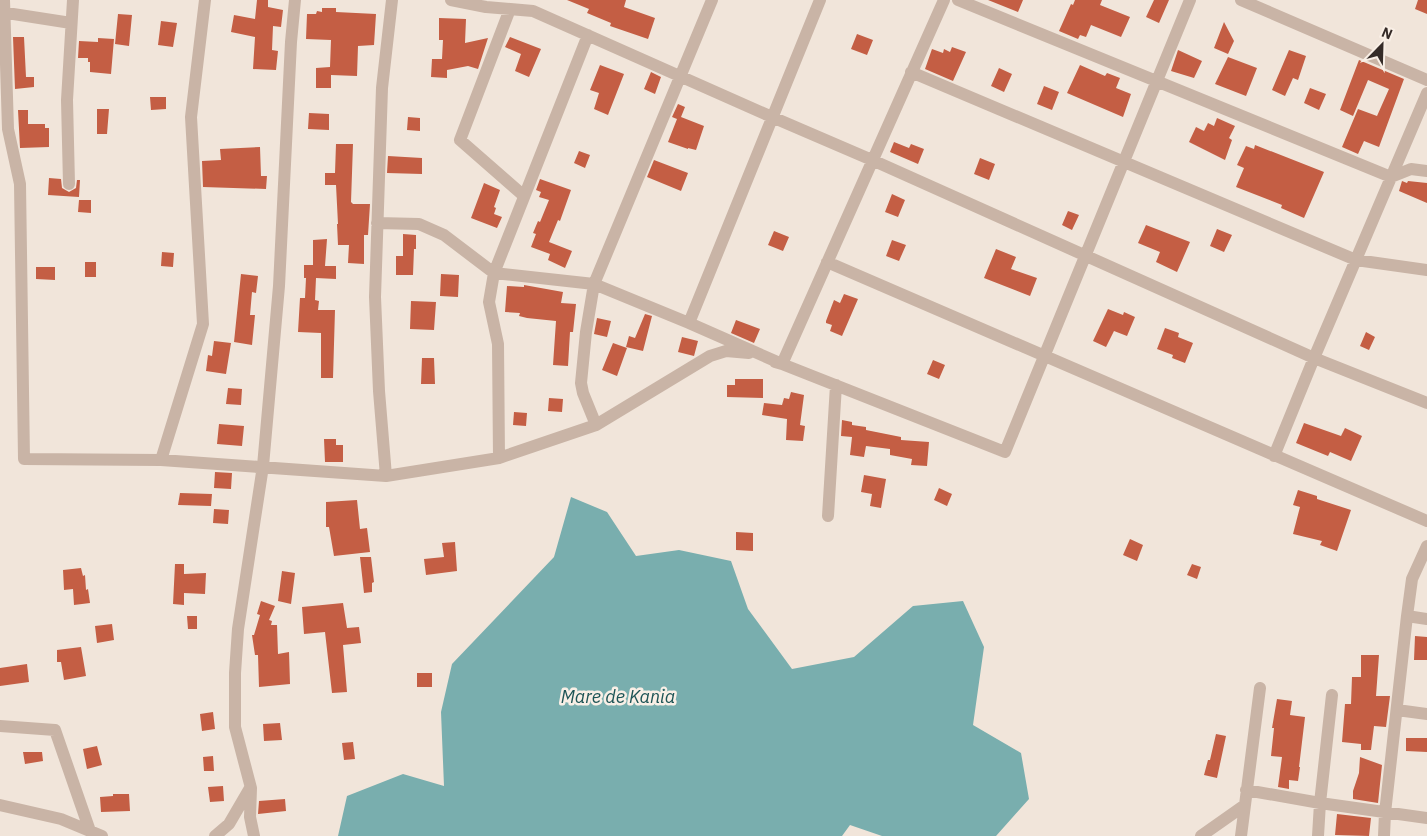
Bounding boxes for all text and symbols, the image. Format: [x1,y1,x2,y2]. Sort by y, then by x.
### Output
north arrow [1357,20,1407,70]
text: N [1379,23,1395,43]
water label: Mare de Kania [561,685,675,708]

